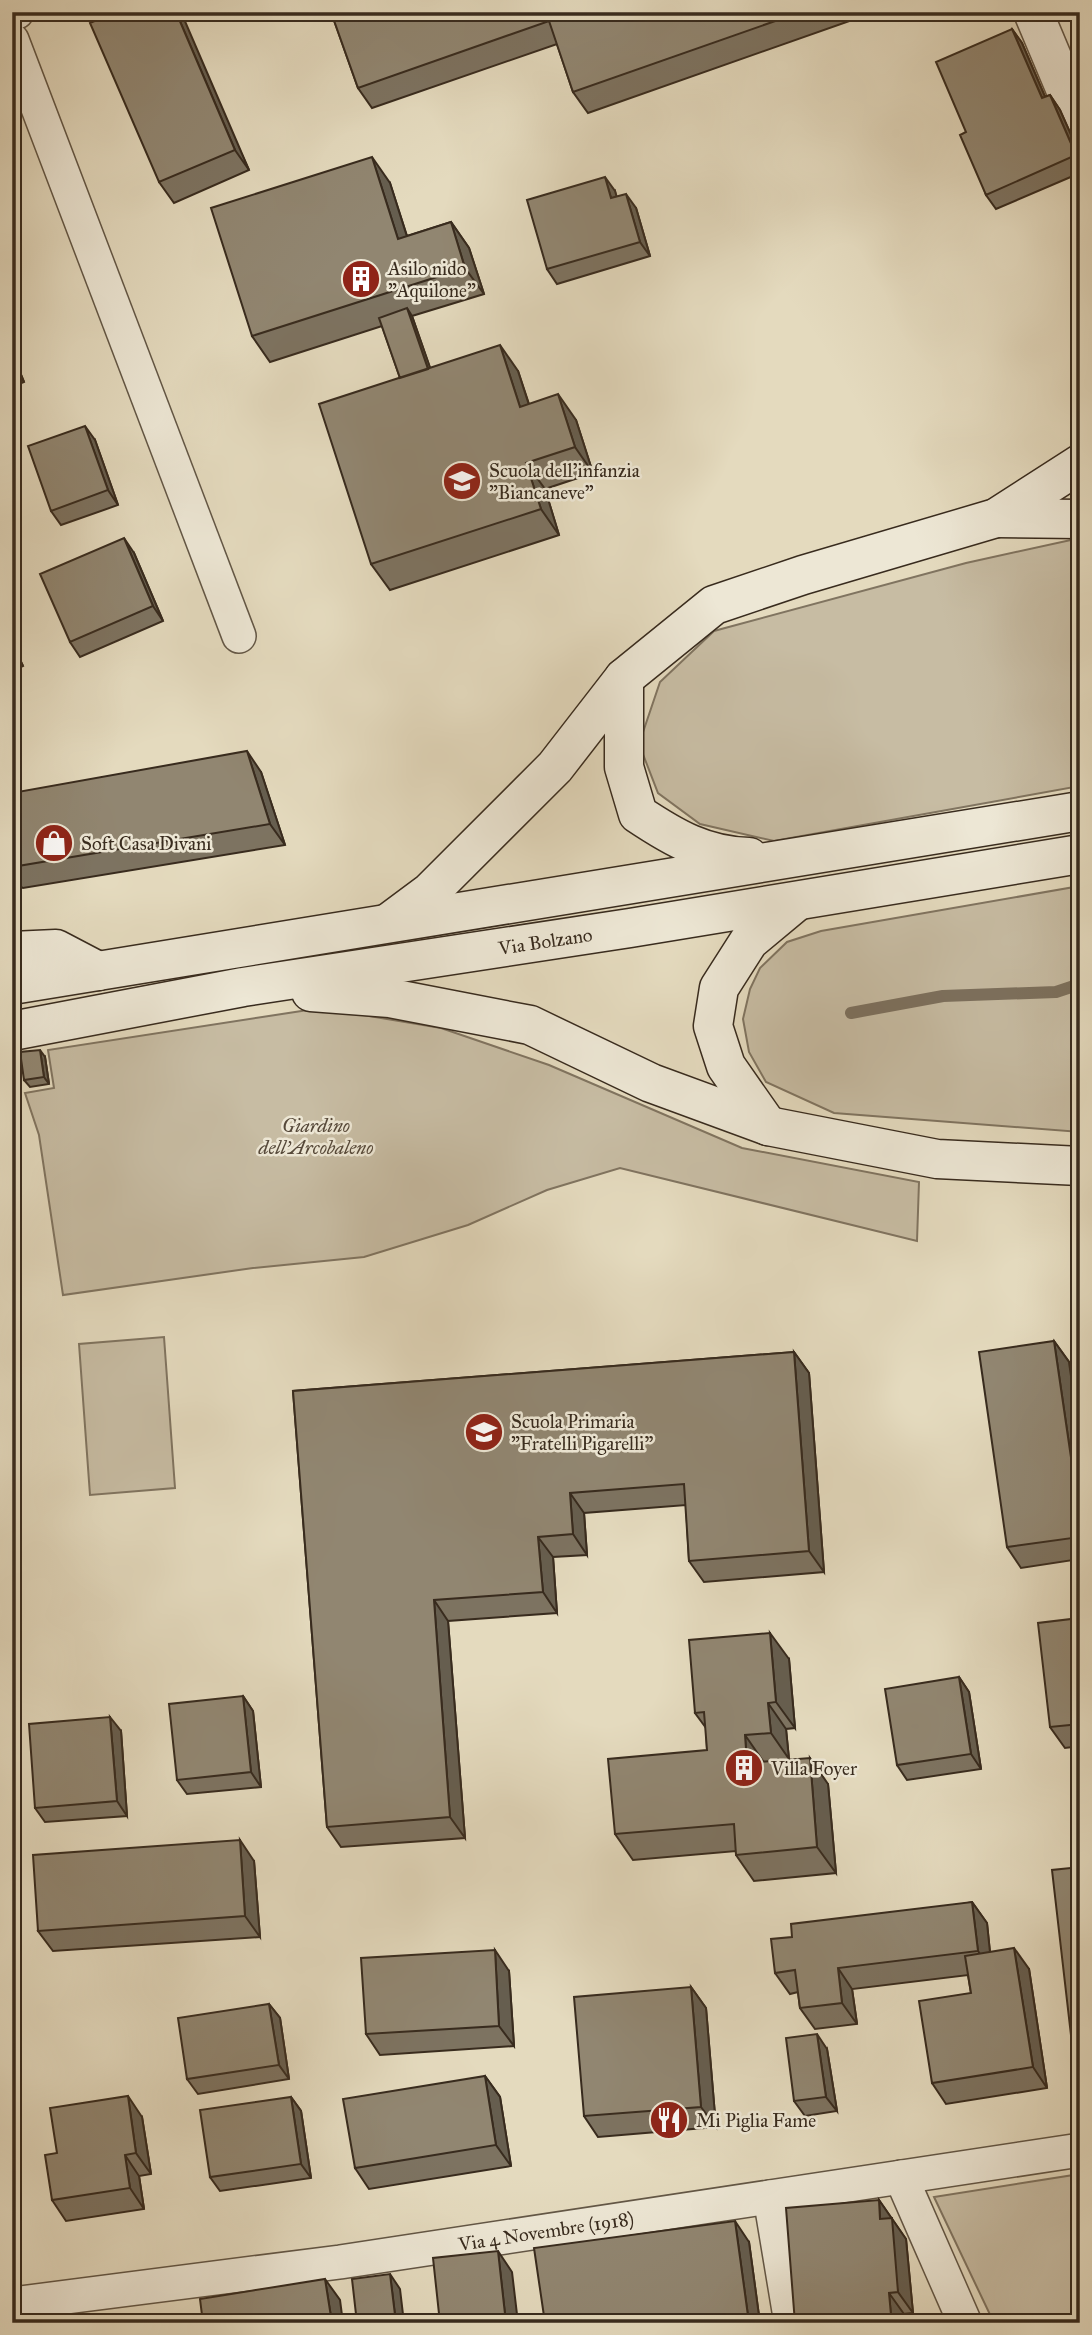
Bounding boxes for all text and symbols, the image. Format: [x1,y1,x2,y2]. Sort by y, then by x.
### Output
place label: Asilo nido "Aquilone" [387,257,476,303]
building icon: Asilo nido "Aquilone" [340,258,382,300]
place label: Scuola dell'infanzia "Biancaneve" [489,459,641,504]
school or university icon: Scuola dell'infanzia "Biancaneve" [441,460,483,502]
shop icon: Soft Casa Divani [33,822,75,864]
place label: Soft Casa Divani [81,832,211,855]
street label: Via Bolzano [496,922,594,960]
park label: Giardino dell'Arcobaleno [258,1114,373,1159]
place label: Scuola Primaria "Fratelli Pigarelli" [511,1410,654,1456]
school or university icon: Scuola Primaria "Fratelli Pigarelli" [463,1411,505,1453]
building icon: Villa Foyer [723,1747,765,1789]
place label: Villa Foyer [770,1757,858,1780]
restaurant icon: Mi Piglia Fame [648,2099,690,2141]
place label: Mi Piglia Fame [696,2109,816,2133]
street label: Via 4 Novembre (1918) [456,2206,635,2256]

